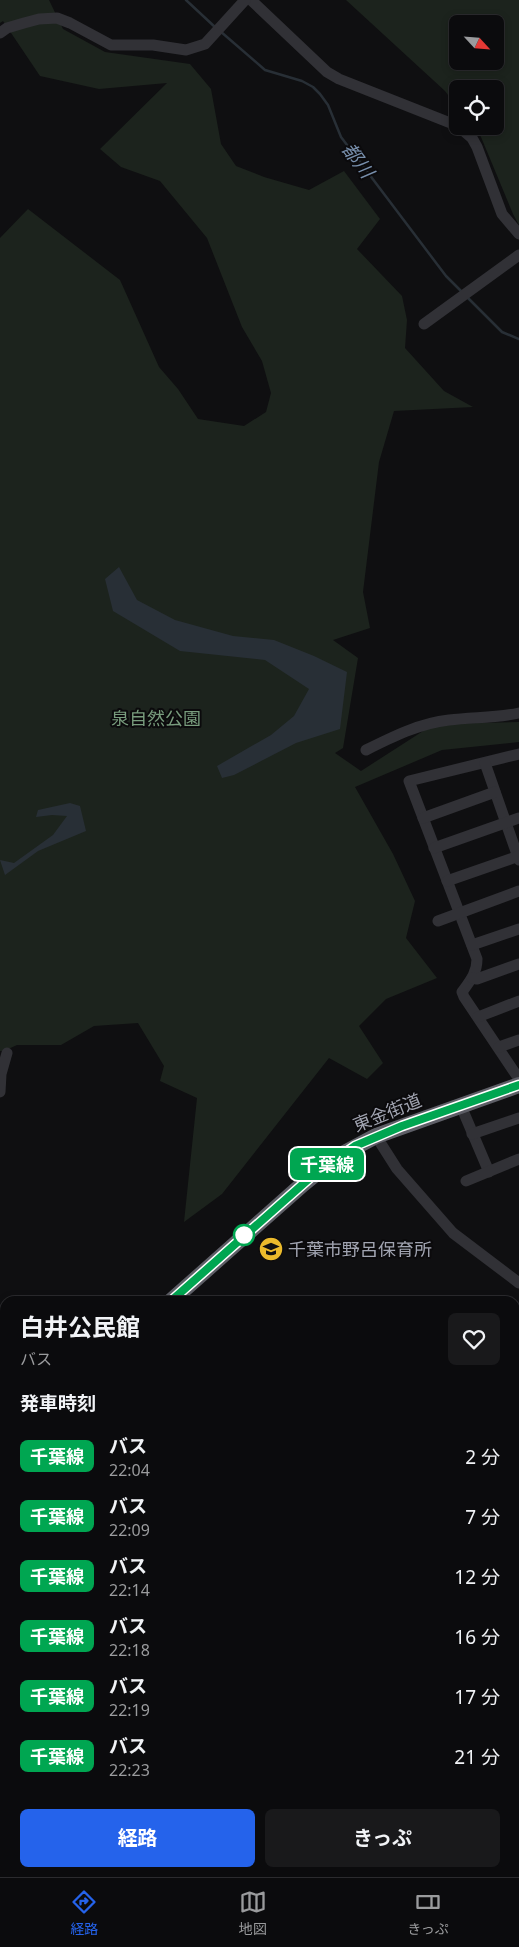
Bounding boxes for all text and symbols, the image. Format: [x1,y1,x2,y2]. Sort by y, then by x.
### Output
north arrow [449,15,504,70]
map controls [449,15,504,135]
button: locate [449,80,504,135]
water label: 都川 [336,137,381,185]
park label: 泉自然公園 [111,706,201,730]
street label: 東金街道 [349,1087,425,1137]
line badge: 千葉線 [298,1148,356,1180]
text: 千葉線 [300,1152,354,1176]
unlabelled marker [233,1224,255,1246]
school or university icon: 千葉市野呂保育所 [258,1236,284,1262]
place label: 千葉市野呂保育所 [288,1237,432,1261]
text: 白井公民館 [20,1310,140,1343]
button: heart [448,1313,500,1365]
text: バス [20,1348,52,1370]
text: 発車時刻 [20,1390,96,1416]
text: バス [109,1433,147,1459]
text: 千葉線 [30,1444,84,1468]
text: 2 分 [465,1444,500,1470]
text: 22:04 [109,1459,150,1481]
text: バス [109,1493,147,1519]
text: 千葉線 [30,1504,84,1528]
text: 7 分 [465,1504,500,1530]
text: 22:09 [109,1519,150,1541]
text: バス [109,1553,147,1579]
text: 千葉線 [30,1564,84,1588]
text: 12 分 [454,1564,500,1590]
text: 22:14 [109,1579,150,1601]
text: バス [109,1613,147,1639]
text: 千葉線 [30,1624,84,1648]
text: 16 分 [454,1624,500,1650]
text: 22:18 [109,1639,150,1661]
text: バス [109,1673,147,1699]
text: 千葉線 [30,1684,84,1708]
text: 17 分 [454,1684,500,1710]
text: 22:19 [109,1699,150,1721]
text: バス [109,1733,147,1759]
text: 千葉線 [30,1744,84,1768]
text: 21 分 [454,1744,500,1770]
text: 22:23 [109,1759,150,1781]
button: 経路 [20,1809,255,1867]
button: きっぷ [265,1809,500,1867]
tab: 経路 [70,1888,98,1938]
tab: 地図 [239,1888,267,1938]
tab: きっぷ [407,1888,449,1938]

